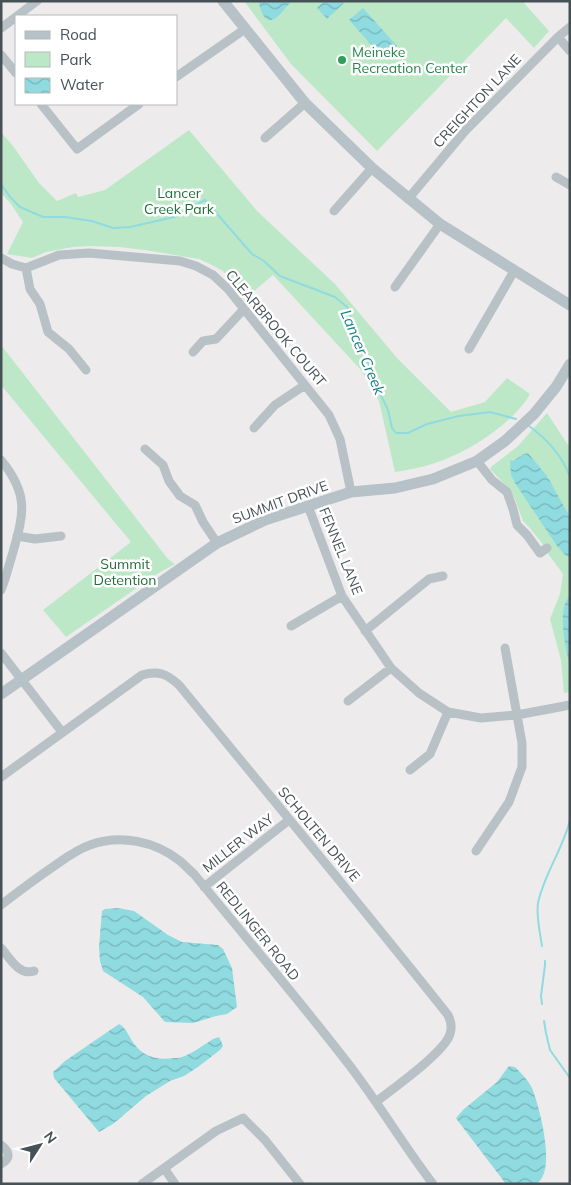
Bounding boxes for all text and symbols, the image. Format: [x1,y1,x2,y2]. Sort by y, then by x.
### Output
legend [15,15,178,105]
text: Road [60,25,97,44]
place label: Meineke Recreation Center [352,43,469,77]
text: Park [60,50,92,69]
street label: CREIGHTON LANE [429,51,525,151]
marker: Meineke Recreation Center [336,54,348,66]
text: Water [60,75,104,94]
park label: Lancer Creek Park [144,184,215,218]
street label: CLEARBROOK COURT [222,266,330,390]
water label: Lancer Creek [337,307,390,398]
street label: SUMMIT DRIVE [230,476,330,528]
street label: FENNEL LANE [315,505,367,597]
park label: Summit Detention [93,555,157,589]
street label: SCHOLTEN DRIVE [274,783,364,885]
street label: MILLER WAY [199,809,277,876]
street label: REDLINGER ROAD [212,878,304,984]
north arrow [15,1120,65,1170]
text: N [40,1128,61,1147]

